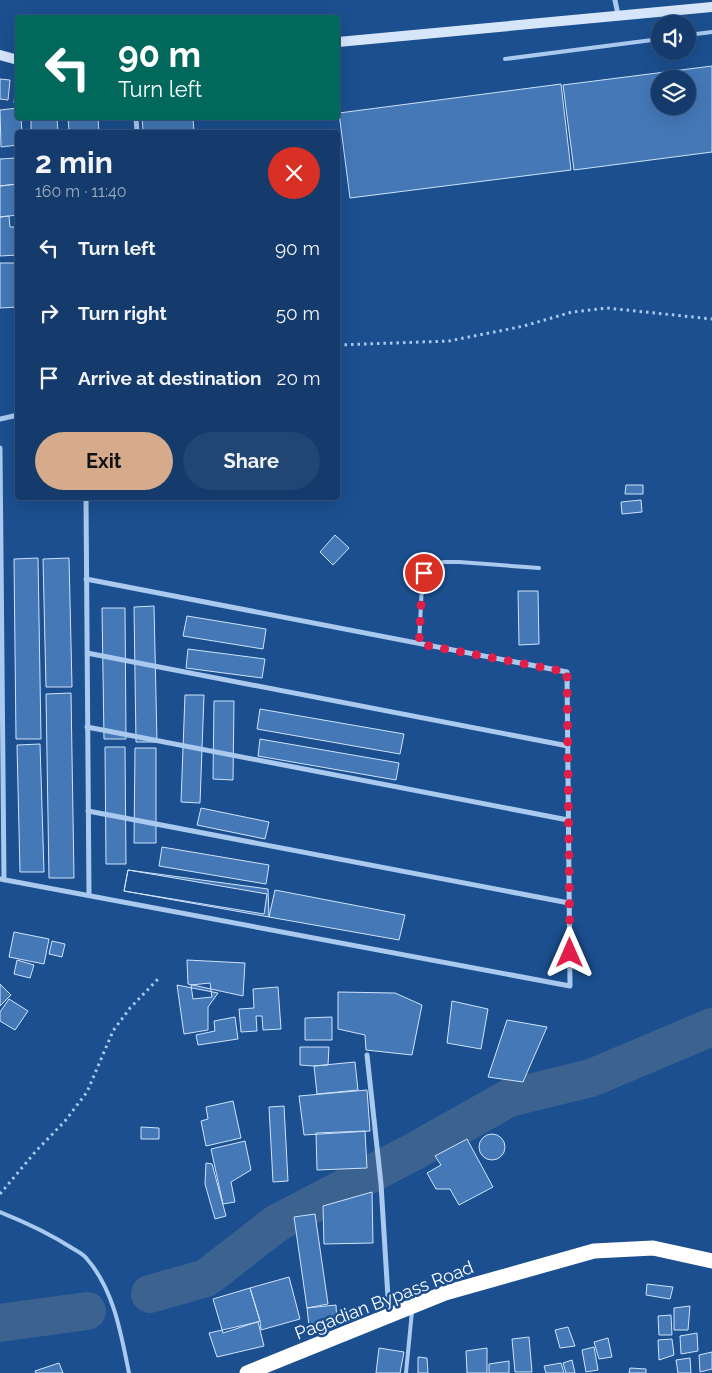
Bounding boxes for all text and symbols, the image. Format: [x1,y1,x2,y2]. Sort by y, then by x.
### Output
map controls [651,15,696,115]
button: sound [651,15,696,60]
text: 90 m [118,34,201,75]
icon: left [35,35,100,100]
button: layers [651,70,696,115]
text: Turn left [118,76,202,102]
text: 2 min [35,145,113,180]
button: close [268,147,320,199]
text: 160 m · 11:40 [35,182,127,201]
icon: left [35,234,63,262]
text: Turn left [78,237,155,259]
text: 90 m [275,237,320,259]
icon: right [35,299,63,327]
text: Turn right [78,302,167,324]
text: 50 m [276,302,320,324]
icon: arrive [35,364,63,392]
text: Arrive at destination [78,367,262,389]
text: 20 m [277,367,320,389]
button: Exit [35,432,173,490]
button: Share [183,432,320,490]
pin [403,552,445,594]
icon: arrive [410,559,438,587]
position arrow [543,926,595,978]
street label: Pagadian Bypass Road [292,1256,476,1344]

